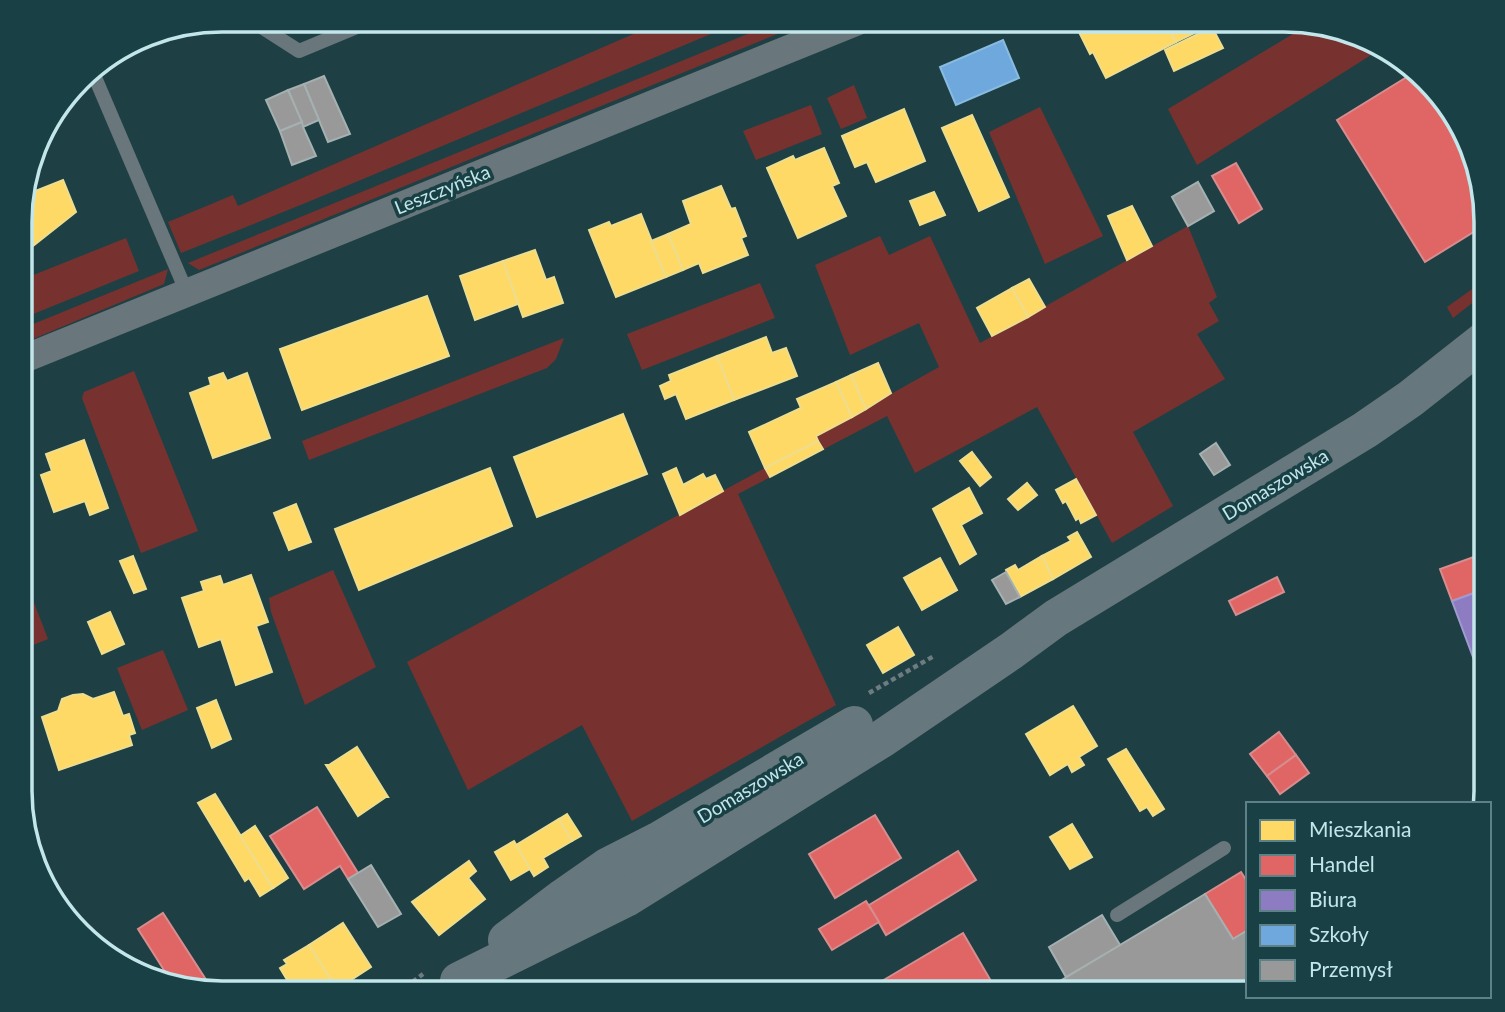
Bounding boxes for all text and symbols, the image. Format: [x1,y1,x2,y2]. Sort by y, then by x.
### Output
street label: Leszczyńska [391,159,493,219]
street label: Domaszowska [1218,443,1332,525]
street label: Domaszowska [693,746,807,828]
legend [1246,802,1491,998]
text: Mieszkania [1309,816,1411,841]
text: Handel [1309,851,1375,876]
text: Biura [1309,886,1357,911]
text: Szkoły [1309,921,1369,946]
text: Przemysł [1309,956,1393,981]

